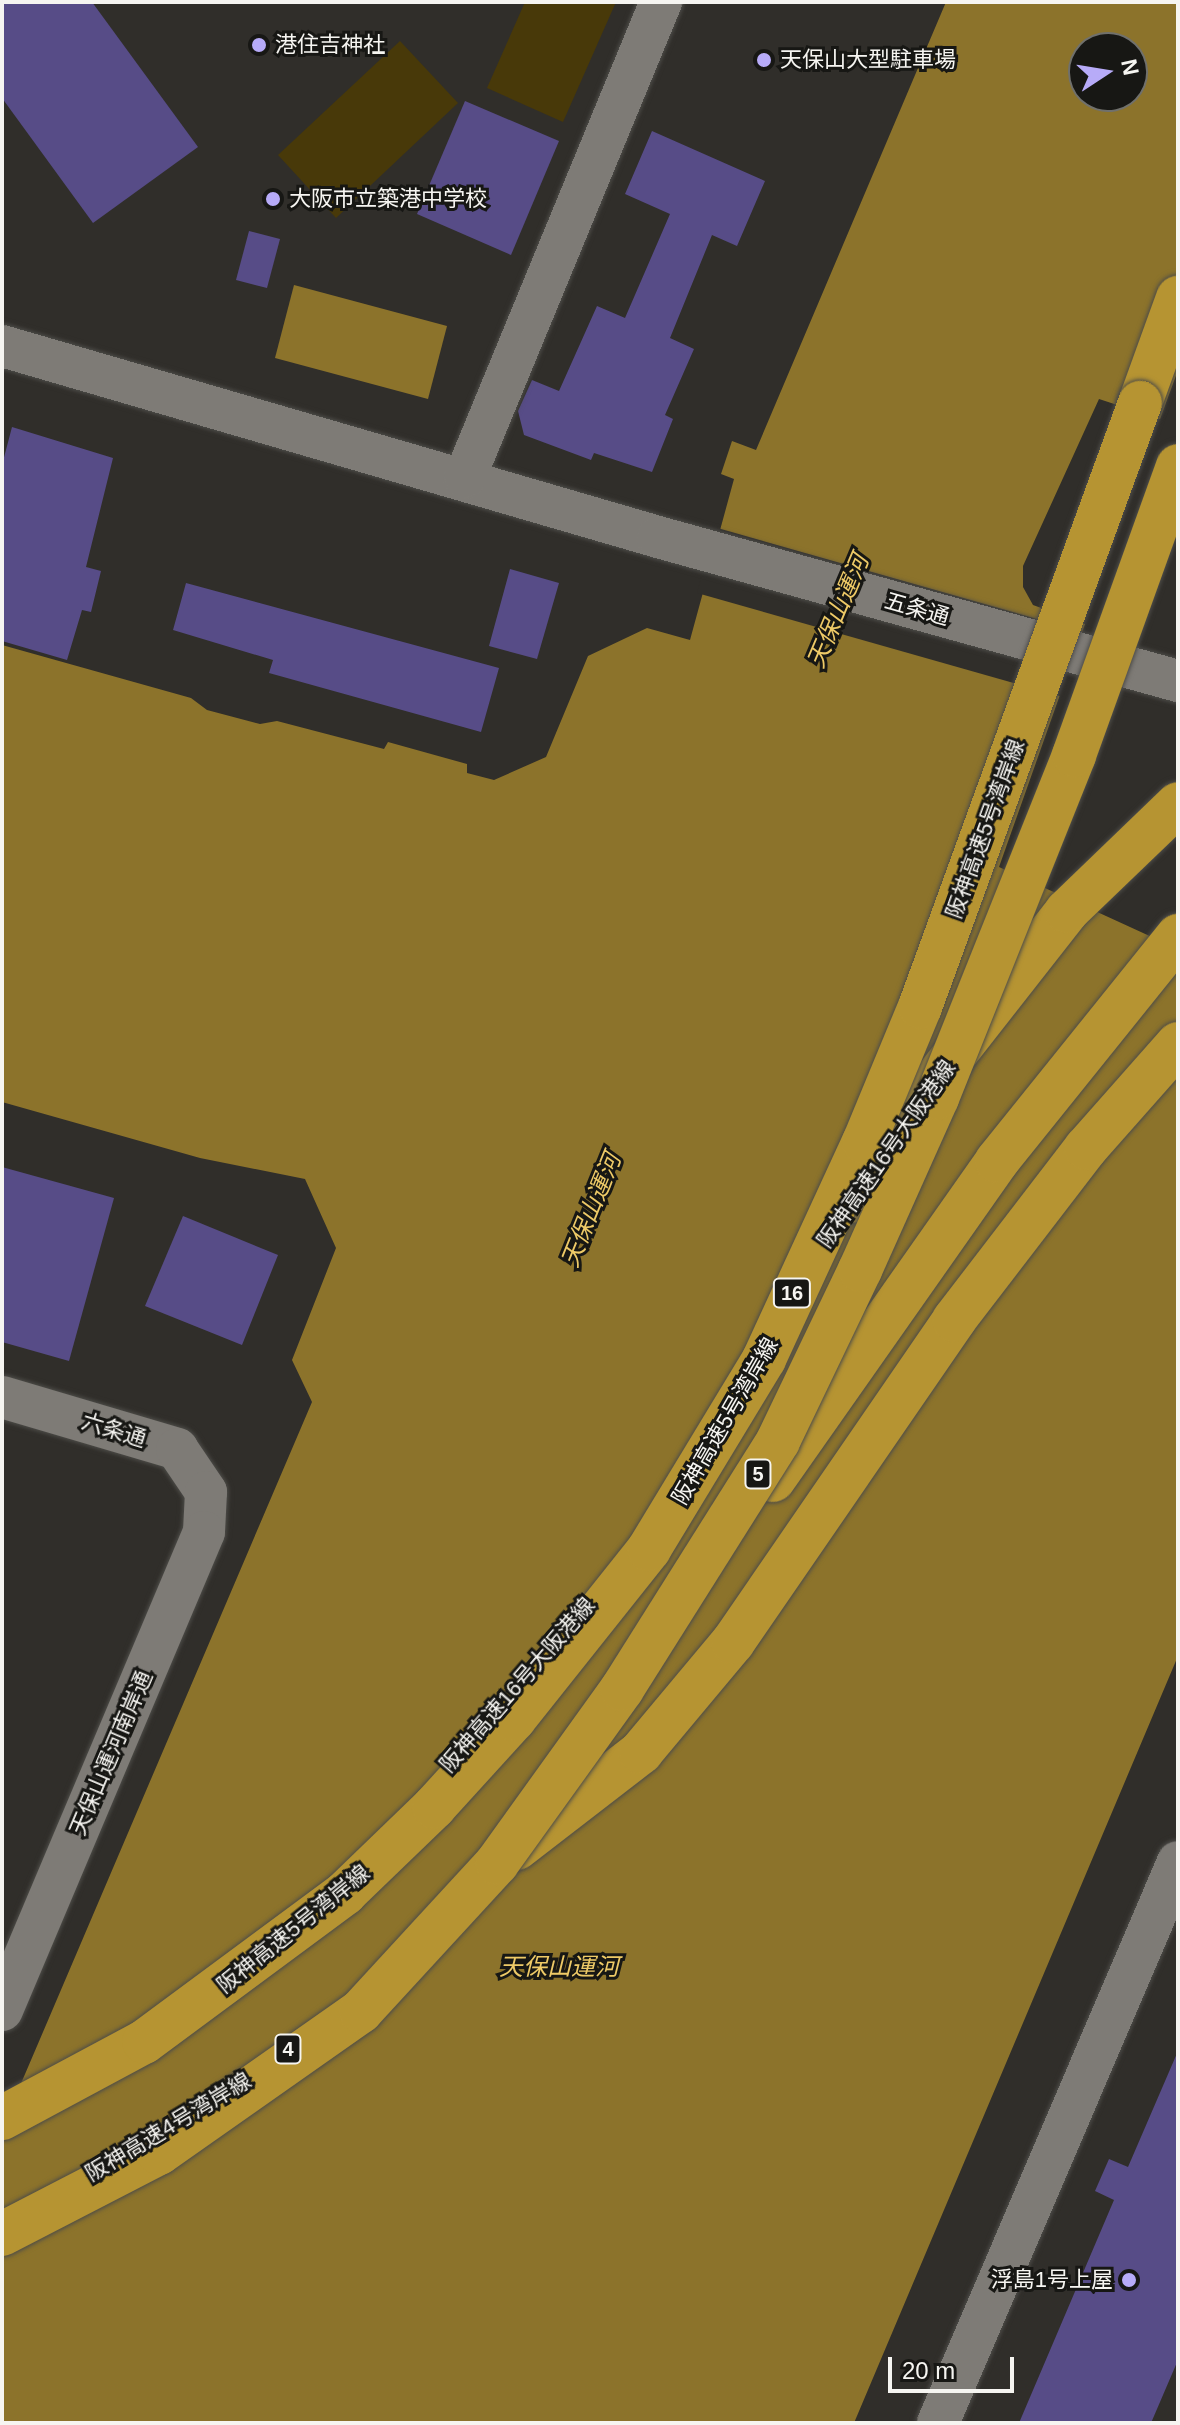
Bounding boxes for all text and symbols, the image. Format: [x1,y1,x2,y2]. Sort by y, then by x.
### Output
place label: 港住吉神社 [275,32,385,58]
north arrow [1068,32,1148,112]
marker: 港住吉神社 [250,36,268,54]
place label: 天保山大型駐車場 [780,47,956,73]
marker: 天保山大型駐車場 [755,51,773,69]
text: N [1116,57,1144,78]
place label: 大阪市立築港中学校 [289,186,487,212]
marker: 大阪市立築港中学校 [264,190,282,208]
water label: 天保山運河 [801,550,875,672]
street label: 五条通 [882,587,952,631]
street label: 阪神高速5号湾岸線 [940,736,1030,922]
street label: 阪神高速16号大阪港線 [811,1055,961,1253]
water label: 天保山運河 [555,1149,627,1271]
road number: 16 [772,1277,812,1309]
street label: 阪神高速5号湾岸線 [667,1333,783,1509]
street label: 六条通 [79,1408,149,1452]
road number: 5 [744,1458,772,1490]
street label: 阪神高速16号大阪港線 [434,1592,600,1778]
street label: 天保山運河南岸通 [64,1667,158,1839]
street label: 阪神高速5号湾岸線 [212,1860,374,1998]
water label: 天保山運河 [499,1953,619,1981]
road number: 4 [274,2033,302,2065]
street label: 阪神高速4号湾岸線 [81,2067,255,2187]
place label: 浮島1号上屋 [991,2267,1113,2293]
marker: 浮島1号上屋 [1120,2271,1138,2289]
scale bar [892,2341,1018,2391]
text: 20 m [902,2357,955,2384]

